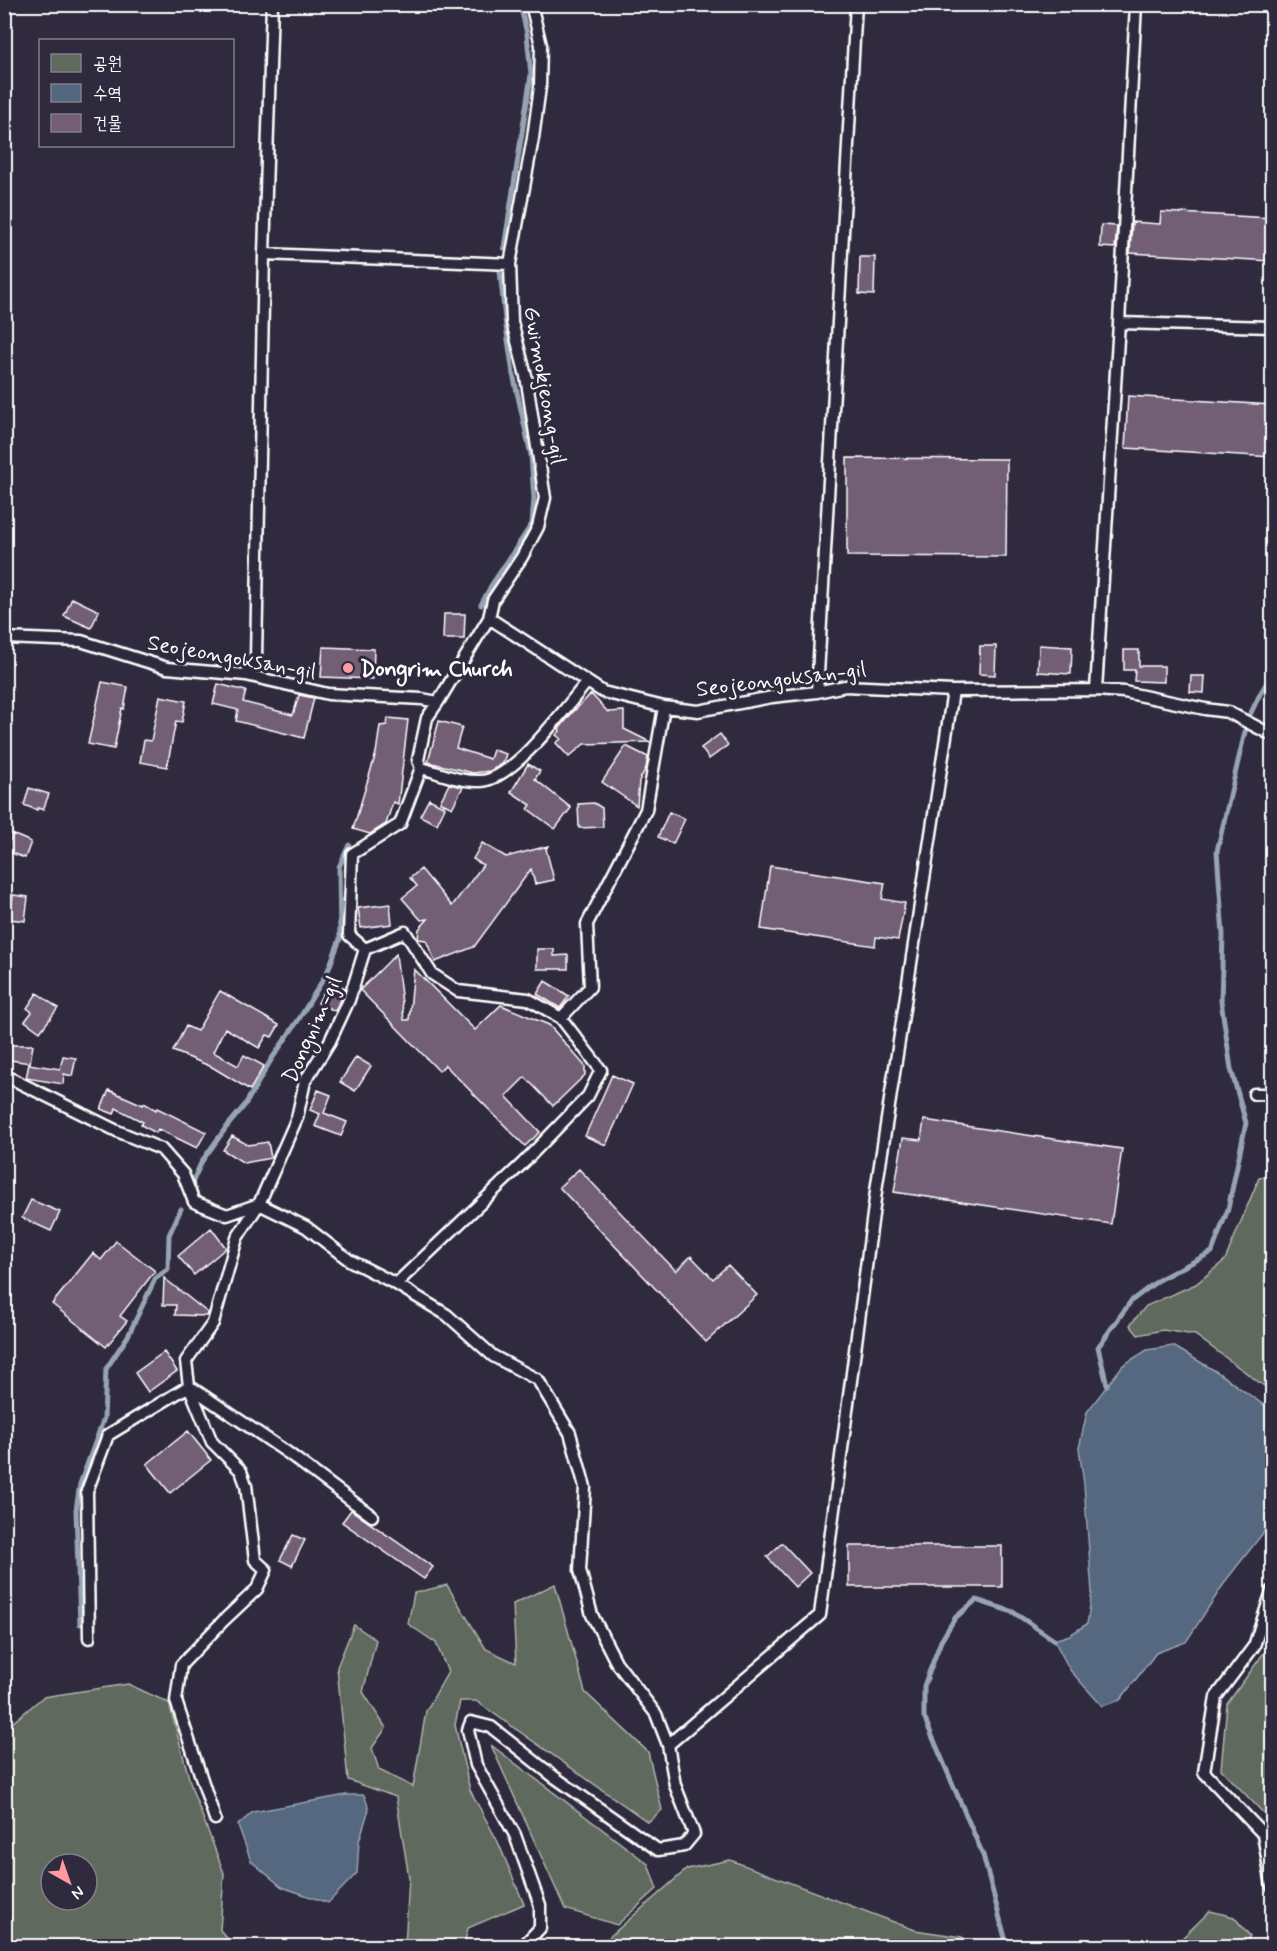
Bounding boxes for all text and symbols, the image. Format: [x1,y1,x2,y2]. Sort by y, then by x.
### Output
legend [39,39,234,147]
text: 공원 [93,52,122,76]
text: 수역 [93,82,122,106]
text: 건물 [93,112,122,136]
street label: Gwimokjeong-gil [515,304,572,467]
street label: Seojeongoksan-gil [145,629,318,688]
place label: Dongrim Church [360,656,513,687]
street label: Seojeongoksan-gil [695,656,868,705]
marker: Dongrim Church [341,661,355,675]
street label: Dongnim-gil [277,972,352,1089]
north arrow [39,1852,99,1912]
text: N [67,1881,89,1904]

